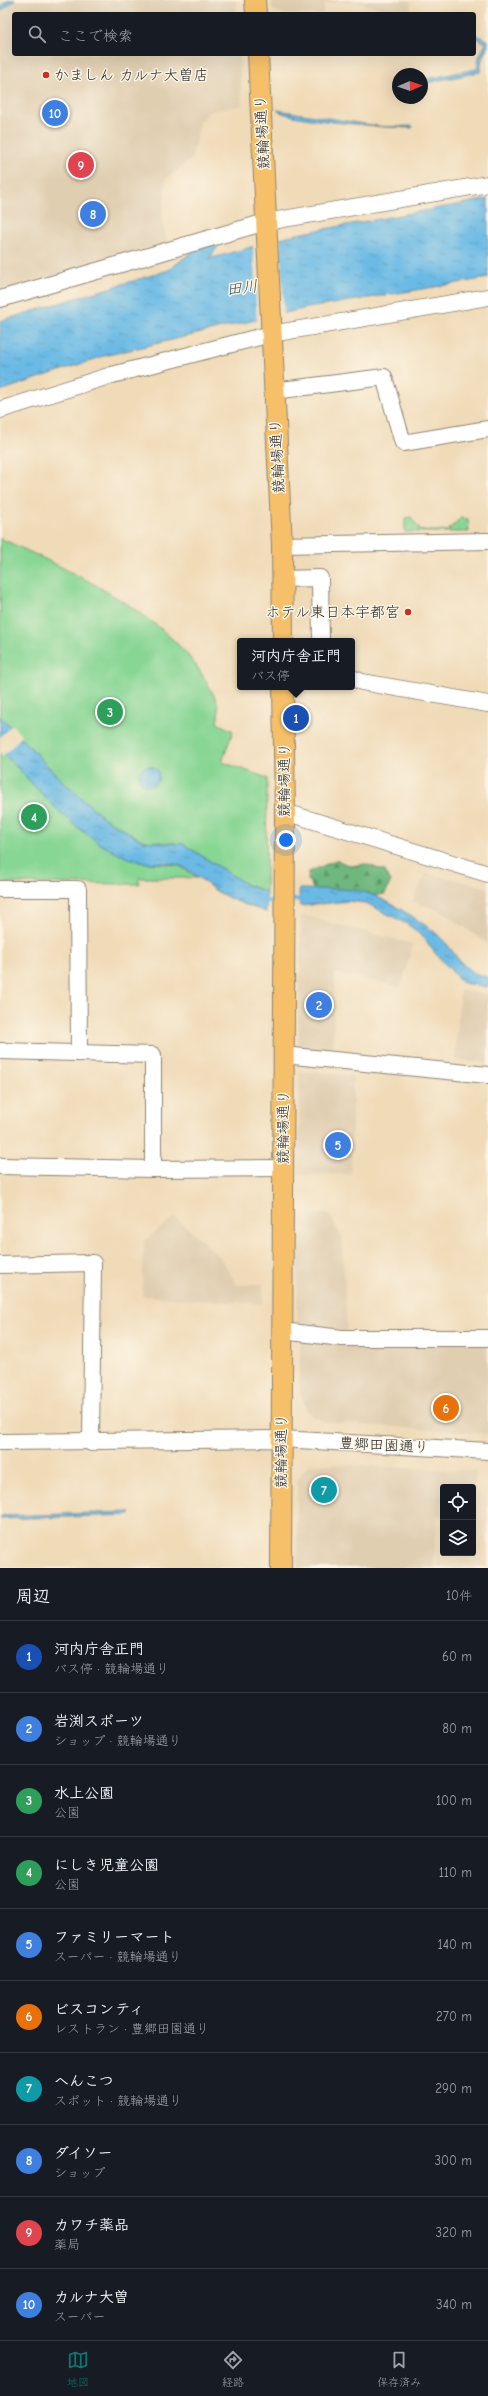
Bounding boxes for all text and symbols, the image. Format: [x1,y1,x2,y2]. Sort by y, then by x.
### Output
search box [12,12,476,56]
icon: search [26,23,48,45]
text: ここで検索 [58,27,133,45]
place label: かましん カルナ大曽店 [54,66,208,84]
north arrow [392,68,428,104]
marker: かましん カルナ大曽店 [41,70,51,80]
street label: 競輪場通り [251,94,273,170]
pin: 10 [42,98,68,128]
pin: 9 [68,150,94,180]
pin: 8 [80,199,106,229]
water label: 田川 [225,277,259,299]
street label: 競輪場通り [266,418,288,494]
place label: ホテル東日本宇都宮 [266,603,400,621]
marker: ホテル東日本宇都宮 [403,607,413,617]
popup [237,638,355,690]
text: 河内庁舎正門 [251,647,341,665]
text: バス停 [251,668,290,683]
pin: 3 [97,697,123,727]
pin: 1 [283,703,309,733]
street label: 競輪場通り [275,742,293,818]
pin: 4 [21,802,47,832]
your location [276,830,296,850]
pin: 2 [306,990,332,1020]
street label: 競輪場通り [274,1089,292,1165]
pin: 5 [325,1130,351,1160]
pin: 6 [433,1393,459,1423]
street label: 競輪場通り [272,1413,290,1489]
street label: 豊郷田園通り [339,1434,429,1456]
pin: 7 [311,1475,337,1505]
map controls [440,1484,476,1556]
button: locate [440,1484,476,1520]
button: layers [440,1520,476,1556]
text: 周辺 [16,1587,50,1606]
text: 10件 [446,1588,472,1603]
text: 河内庁舎正門 [54,1640,144,1658]
text: 1 [26,1649,32,1664]
text: 60 m [442,1649,472,1664]
text: バス停 · 競輪場通り [54,1661,169,1676]
text: 岩渕スポーツ [54,1712,144,1730]
text: 2 [26,1721,32,1736]
text: 80 m [442,1721,472,1736]
text: ショップ · 競輪場通り [54,1733,181,1748]
text: 水上公園 [54,1784,114,1802]
text: 3 [26,1793,32,1808]
text: 100 m [436,1793,472,1808]
text: 公園 [54,1805,80,1820]
text: にしき児童公園 [54,1856,159,1874]
text: 4 [26,1865,32,1880]
text: 110 m [439,1865,472,1880]
text: 公園 [54,1877,80,1892]
text: ファミリーマート [54,1928,175,1946]
text: 5 [26,1937,32,1952]
text: 140 m [438,1937,472,1952]
text: スーパー · 競輪場通り [54,1949,181,1964]
text: ビスコンティ [54,2000,144,2018]
text: 6 [26,2009,32,2024]
text: 270 m [436,2009,472,2024]
text: レストラン · 豊郷田園通り [54,2021,209,2036]
text: へんこつ [54,2072,114,2090]
text: 7 [26,2081,32,2096]
text: 290 m [435,2081,472,2096]
text: スポット · 競輪場通り [54,2093,182,2108]
text: ダイソー [54,2144,113,2162]
text: 8 [26,2153,32,2168]
text: 300 m [434,2153,472,2168]
text: ショップ [54,2165,105,2180]
text: カワチ薬品 [54,2216,129,2234]
text: 9 [26,2225,32,2240]
text: 320 m [436,2225,472,2240]
text: 薬局 [54,2237,80,2252]
text: カルナ大曽 [54,2288,129,2306]
text: 10 [23,2297,35,2312]
text: 340 m [436,2297,472,2312]
text: スーパー [54,2309,105,2324]
tab: 地図 [67,2349,89,2389]
tab: 経路 [222,2349,244,2389]
tab: 保存済み [377,2349,421,2389]

